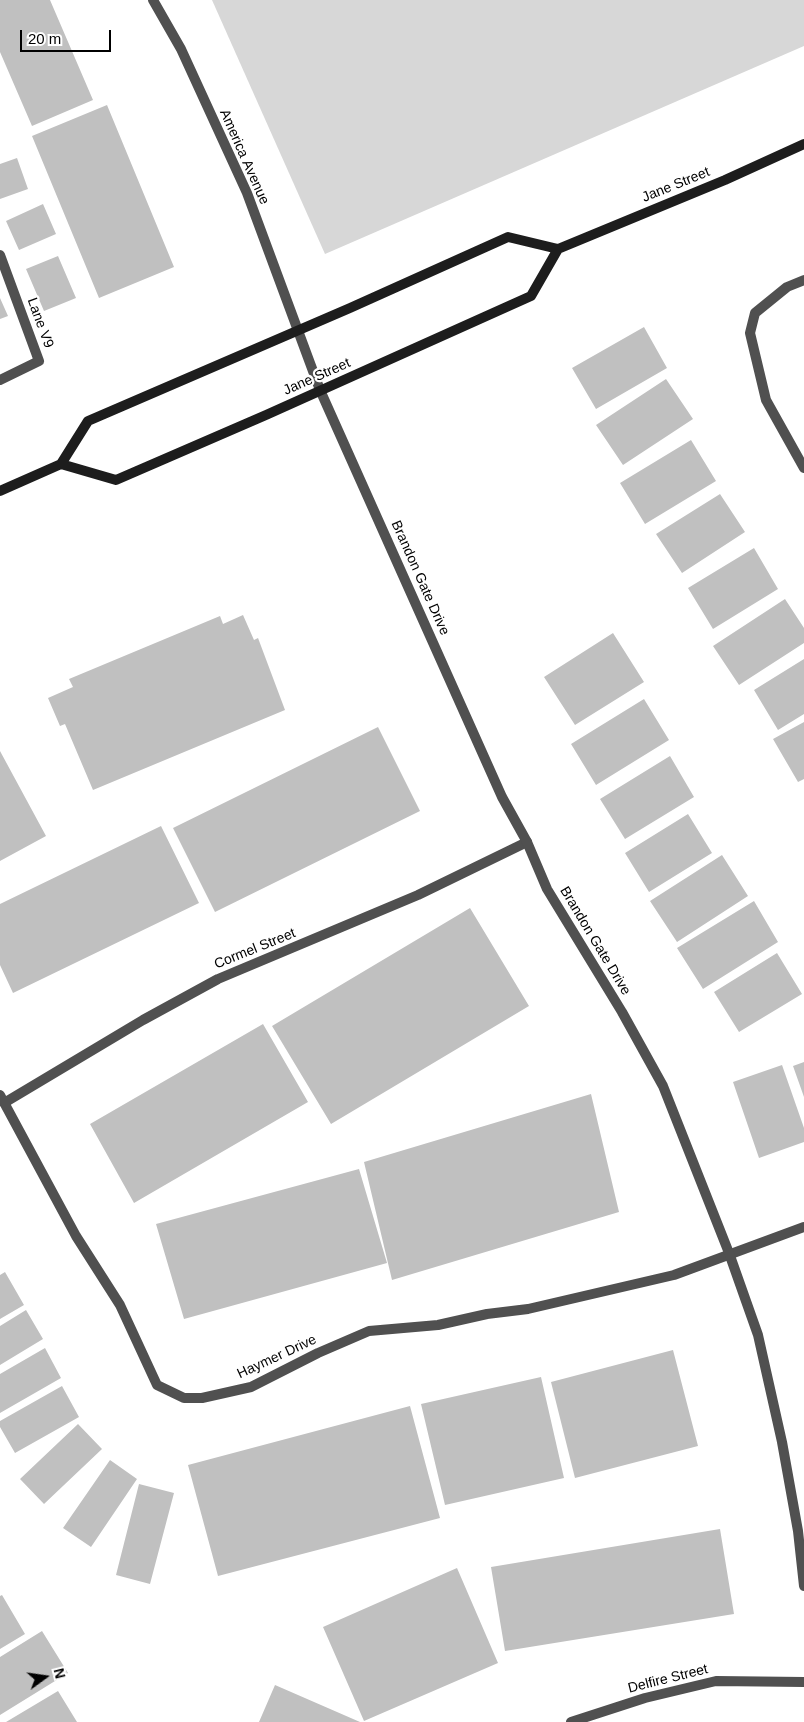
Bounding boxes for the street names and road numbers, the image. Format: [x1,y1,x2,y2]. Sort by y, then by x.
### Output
street label: America Avenue [215,107,273,207]
street label: Jane Street [640,164,712,206]
street label: Lane V9 [23,296,57,350]
street label: Jane Street [281,355,353,399]
street label: Brandon Gate Drive [387,518,453,638]
street label: Brandon Gate Drive [556,884,634,998]
street label: Cormel Street [212,925,298,973]
street label: Haymer Drive [235,1331,319,1383]
street label: Delfire Street [626,1661,710,1697]

